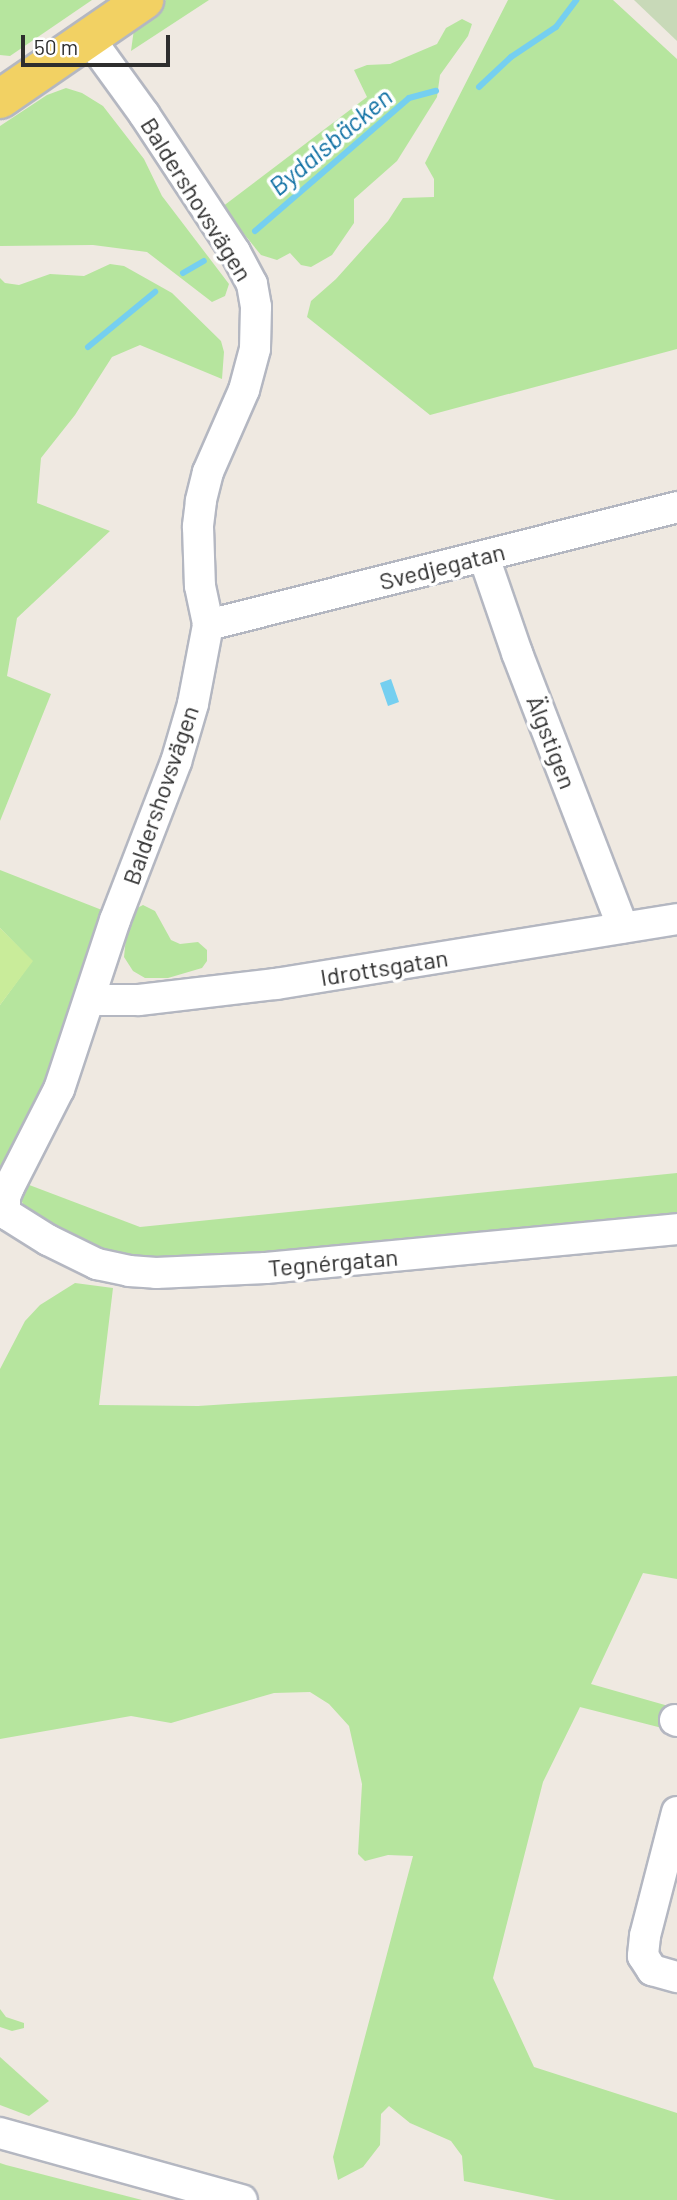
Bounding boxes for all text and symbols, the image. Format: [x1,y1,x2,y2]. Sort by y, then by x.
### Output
scale bar [24,21,173,65]
text: 50 m [34,34,78,59]
water label: Bydalsbäcken [262,81,398,201]
street label: Baldershovsvägen [135,112,259,286]
street label: Svedjegatan [376,536,508,596]
street label: Älgstigen [521,691,583,793]
street label: Baldershovsvägen [116,702,204,888]
street label: Idrottsgatan [318,943,450,991]
street label: Tegnérgatan [267,1242,399,1282]

